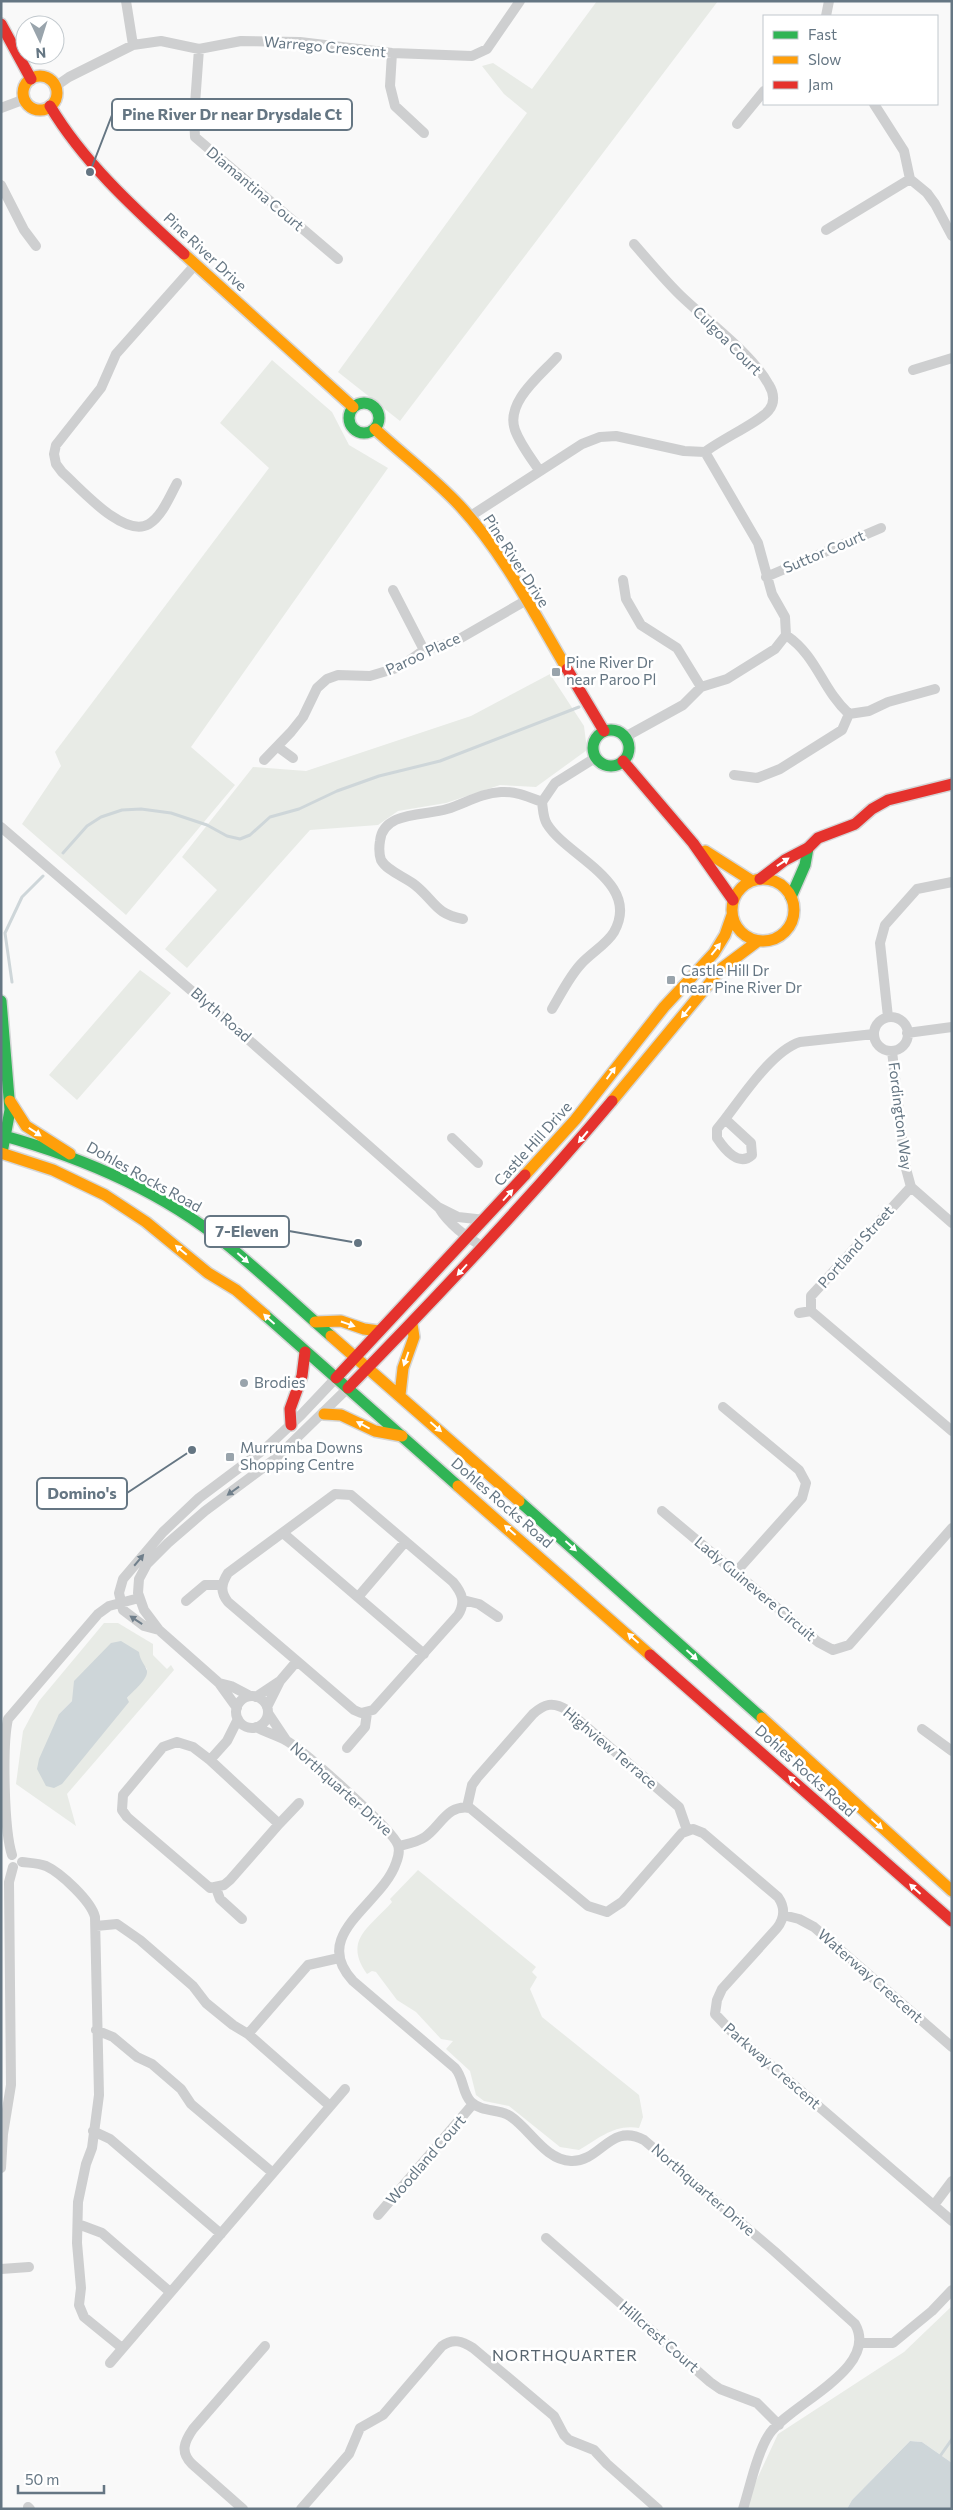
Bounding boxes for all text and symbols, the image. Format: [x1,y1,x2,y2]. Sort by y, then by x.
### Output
north arrow [15,15,65,65]
legend [763,15,938,105]
text: Fast [808,25,837,43]
street label: Warrego Crescent [263,32,387,60]
text: N [35,45,47,62]
text: Slow [808,50,841,68]
text: Jam [808,75,833,93]
callout: Pine River Dr near Drysdale Ct [112,99,352,130]
text: Pine River Dr near Drysdale Ct [122,104,342,123]
street label: Diamantina Court [203,142,308,234]
street label: Pine River Drive [160,208,251,294]
street label: Culgoa Court [690,302,766,378]
street label: Pine River Drive [480,511,554,610]
street label: Suttor Court [780,526,867,576]
street label: Paroo Place [382,628,463,678]
place label: Pine River Dr near Paroo Pl [566,653,656,688]
marker: Pine River Dr near Paroo Pl [550,666,562,678]
one-way arrow [776,857,790,867]
one-way arrow [710,943,721,956]
place label: Castle Hill Dr near Pine River Dr [681,961,802,996]
marker: Castle Hill Dr near Pine River Dr [665,974,677,986]
street label: Blyth Road [188,983,255,1045]
one-way arrow [681,1005,692,1018]
street label: Fordington Way [885,1061,917,1171]
one-way arrow [606,1066,616,1080]
street label: Castle Hill Drive [490,1097,575,1189]
one-way arrow [28,1128,42,1137]
one-way arrow [577,1130,588,1143]
street label: Dohles Rocks Road [84,1137,205,1215]
one-way arrow [502,1189,514,1201]
street label: Portland Street [814,1201,897,1291]
callout: 7-Eleven [205,1216,289,1247]
text: 7-Eleven [215,1221,279,1240]
one-way arrow [174,1244,187,1255]
one-way arrow [236,1253,249,1264]
one-way arrow [456,1264,468,1276]
one-way arrow [263,1313,275,1325]
one-way arrow [340,1320,355,1328]
one-way arrow [402,1352,409,1367]
place label: Brodies [254,1373,306,1391]
marker: Brodies [238,1377,250,1389]
one-way arrow [356,1421,371,1429]
one-way arrow [430,1422,443,1433]
place label: Murrumba Downs Shopping Centre [240,1438,363,1473]
marker: Murrumba Downs Shopping Centre [224,1451,236,1463]
street label: Dohles Rocks Road [448,1453,557,1551]
callout: Domino's [37,1478,127,1509]
text: Domino's [47,1483,117,1502]
one-way arrow [226,1486,240,1496]
one-way arrow [503,1524,516,1535]
street label: Lady Guinevere Circuit [691,1532,820,1644]
one-way arrow [565,1541,578,1552]
one-way arrow [133,1554,145,1566]
one-way arrow [130,1616,143,1625]
one-way arrow [626,1633,639,1644]
one-way arrow [686,1649,698,1661]
street label: Highview Terrace [560,1703,661,1792]
street label: Dohles Rocks Road [752,1720,860,1820]
street label: Northquarter Drive [287,1738,396,1839]
one-way arrow [788,1775,800,1787]
one-way arrow [870,1818,882,1830]
one-way arrow [909,1883,922,1894]
street label: Waterway Crescent [814,1925,927,2026]
street label: Parkway Crescent [721,2018,825,2112]
street label: Woodland Court [382,2111,469,2208]
street label: Northquarter Drive [648,2139,759,2239]
street label: Hillcrest Court [616,2297,703,2376]
district label: NORTHQUARTER [492,2345,638,2364]
scale bar [18,2462,104,2494]
text: 50 m [25,2470,59,2488]

